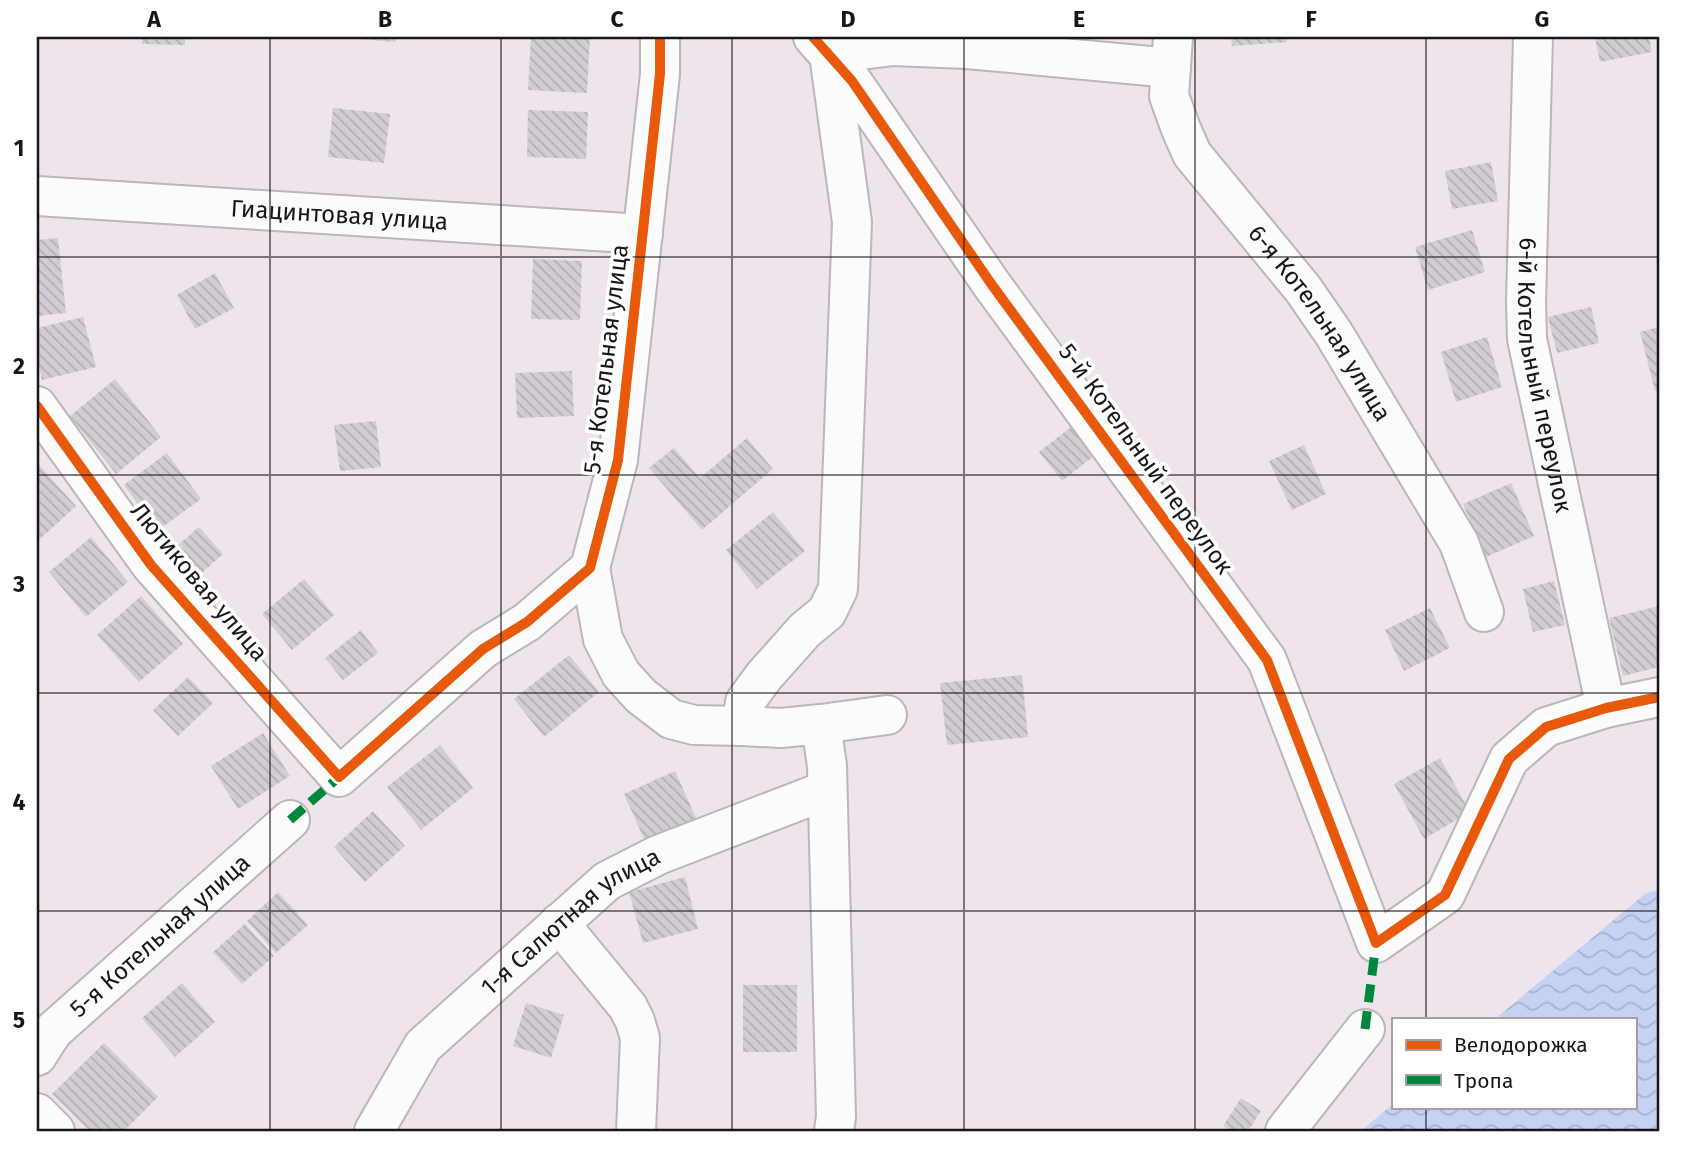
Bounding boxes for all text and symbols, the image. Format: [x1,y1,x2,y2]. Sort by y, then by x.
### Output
text: A [146,5,161,33]
text: B [378,5,392,33]
text: C [610,5,624,33]
text: D [841,5,856,33]
text: E [1073,5,1085,33]
text: F [1305,5,1317,33]
text: G [1535,5,1549,33]
text: 1 [14,134,24,162]
street label: Гиацинтовая улица [230,194,449,236]
street label: 6-я Котельная улица [1242,220,1397,426]
street label: 6-й Котельный переулок [1512,237,1578,516]
street label: 5-я Котельная улица [578,243,634,475]
street label: 5-й Котельный переулок [1053,338,1239,580]
text: 2 [13,352,25,380]
street label: Лютиковая улица [125,497,273,667]
text: 3 [12,570,25,598]
text: 4 [13,788,26,816]
street label: 1-я Салютная улица [475,842,665,1001]
street label: 5-я Котельная улица [64,848,256,1023]
text: 5 [13,1006,25,1034]
legend [1392,1018,1636,1108]
text: Велодорожка [1454,1032,1588,1058]
text: Тропа [1454,1068,1513,1094]

